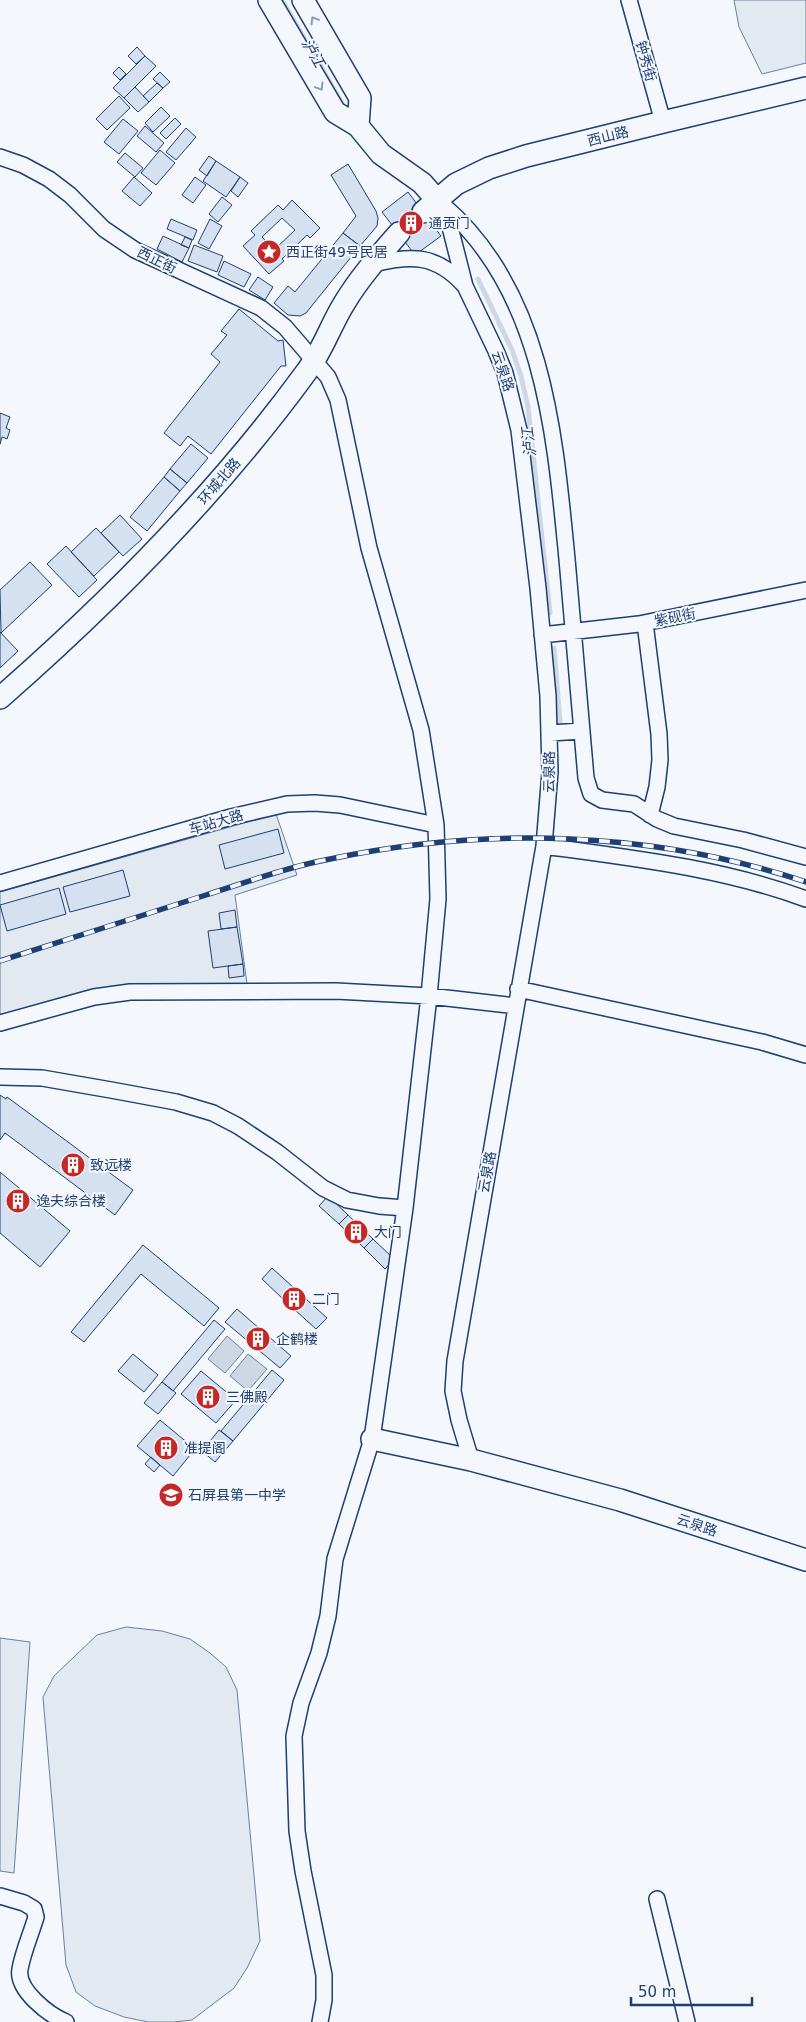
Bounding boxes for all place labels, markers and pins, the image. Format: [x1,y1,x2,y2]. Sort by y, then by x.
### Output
building icon: 通贡门 [398,210,424,236]
place label: 通贡门 [428,215,470,231]
place icon: 西正街49号民居 [256,239,282,265]
place label: 西正街49号民居 [286,244,388,260]
building icon: 致远楼 [60,1152,86,1178]
place label: 致远楼 [90,1157,132,1173]
building icon: 逸夫综合楼 [5,1188,31,1214]
place label: 逸夫综合楼 [36,1193,106,1209]
building icon: 大门 [343,1219,369,1245]
place label: 大门 [374,1224,402,1240]
building icon: 二门 [281,1286,307,1312]
place label: 二门 [312,1291,340,1307]
building icon: 企鹤楼 [245,1326,271,1352]
place label: 企鹤楼 [276,1331,318,1347]
building icon: 三佛殿 [195,1384,221,1410]
place label: 三佛殿 [226,1389,268,1405]
building icon: 准提阁 [153,1435,179,1461]
place label: 准提阁 [184,1440,226,1456]
school or university icon: 石屏县第一中学 [158,1482,184,1508]
place label: 石屏县第一中学 [188,1487,286,1503]

